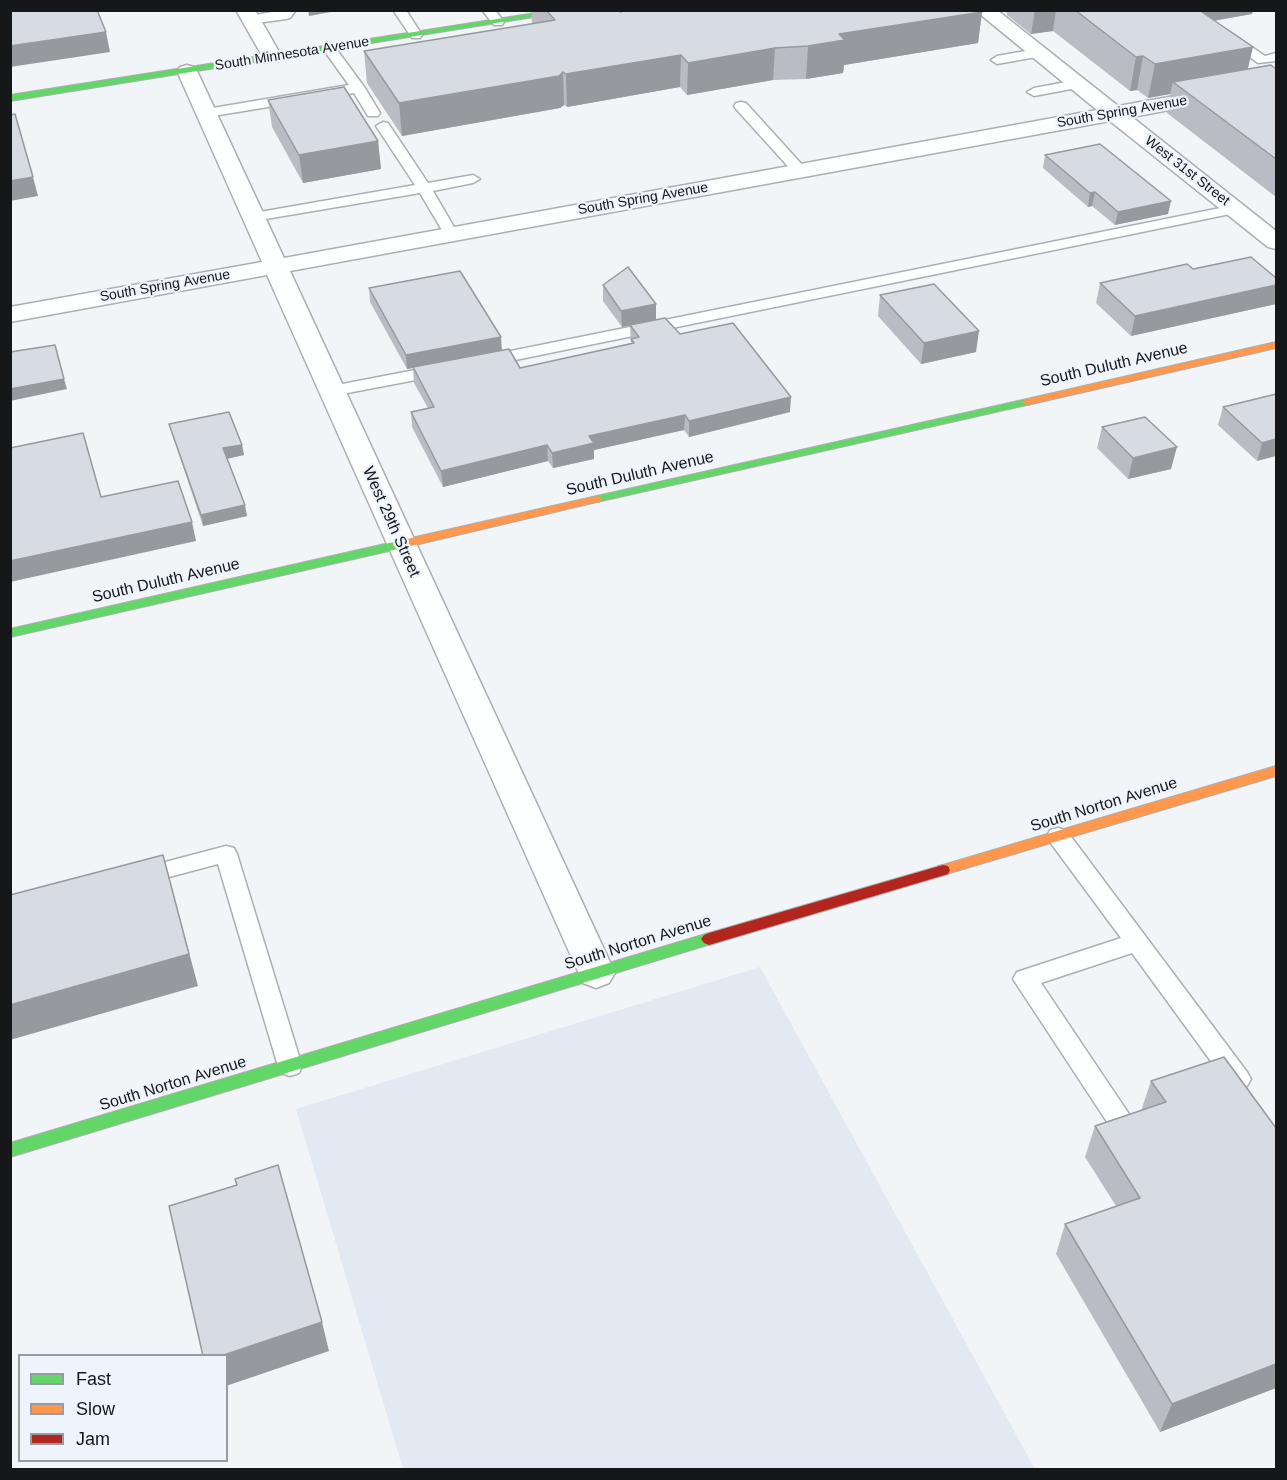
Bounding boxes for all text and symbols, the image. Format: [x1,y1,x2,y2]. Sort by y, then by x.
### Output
street label: South Minnesota Avenue [214,33,370,75]
street label: South Spring Avenue [1056,92,1188,132]
street label: West 31st Street [1141,133,1233,209]
street label: South Spring Avenue [577,179,709,219]
street label: South Spring Avenue [99,266,231,306]
street label: South Duluth Avenue [1038,339,1190,391]
street label: South Duluth Avenue [564,448,716,500]
street label: West 29th Street [358,464,424,580]
street label: South Duluth Avenue [90,555,242,607]
street label: South Norton Avenue [1028,773,1180,837]
street label: South Norton Avenue [562,911,714,975]
street label: South Norton Avenue [97,1052,249,1116]
legend [18,1354,228,1462]
text: Fast [76,1369,111,1389]
text: Slow [76,1399,115,1419]
text: Jam [76,1429,110,1449]

